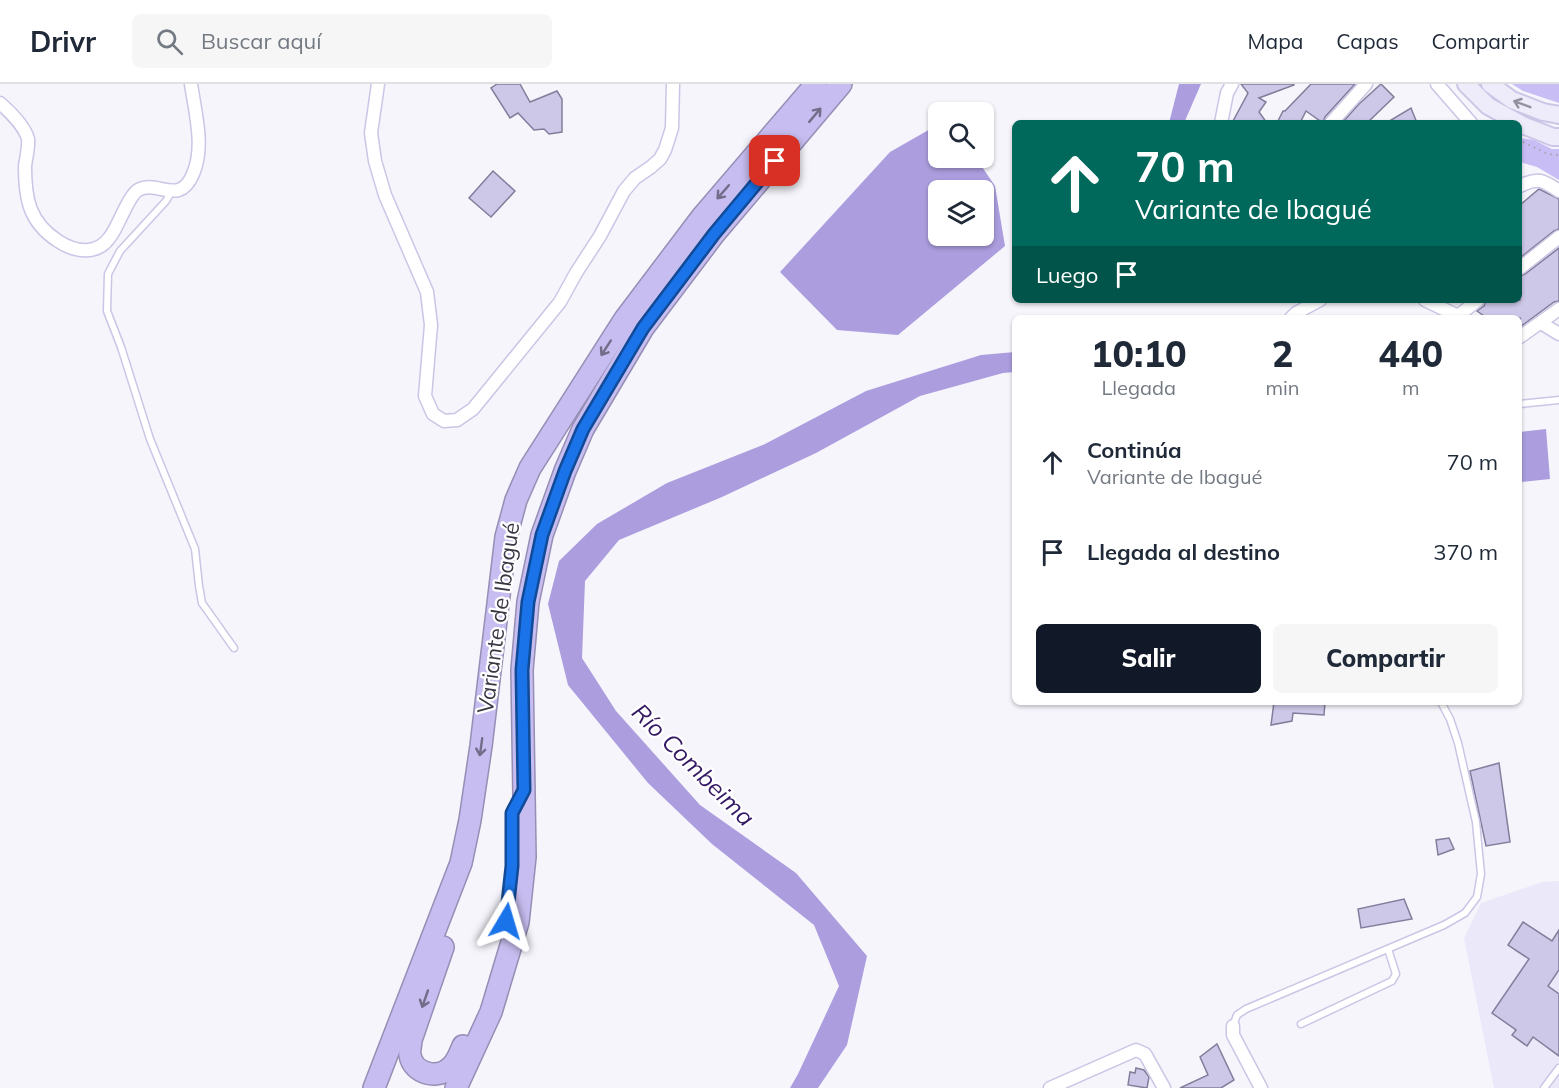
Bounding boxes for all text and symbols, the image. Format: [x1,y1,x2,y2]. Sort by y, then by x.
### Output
search box [132,14,552,68]
text: Drivr [30,24,96,59]
icon: search [153,25,186,58]
text: Buscar aquí [201,27,322,55]
text: Mapa [1248,28,1303,54]
text: Capas [1336,28,1399,54]
text: Compartir [1432,28,1529,54]
one-way arrow [1513,98,1532,109]
map controls [928,102,994,246]
button: search [928,102,994,168]
one-way arrow [808,107,821,123]
pin [749,135,800,186]
text: 70 m [1135,140,1235,193]
icon: arrive [758,144,791,177]
icon: ahead [1036,144,1114,222]
button: layers [928,180,994,246]
one-way arrow [716,184,730,199]
text: Variante de Ibagué [1135,192,1372,226]
icon: arrive [1110,258,1143,291]
text: Luego [1036,261,1098,289]
text: 10:10 [1091,331,1187,376]
text: 2 [1272,331,1293,376]
text: 440 [1378,331,1443,376]
one-way arrow [600,339,612,356]
text: Llegada [1101,375,1176,400]
text: min [1265,375,1300,400]
text: m [1402,375,1420,400]
text: Continúa [1087,436,1182,464]
icon: ahead [1036,446,1069,479]
text: 70 m [1447,448,1498,476]
text: Variante de Ibagué [1087,464,1262,489]
street label: Variante de Ibagué [471,521,525,715]
icon: arrive [1036,536,1069,569]
text: Llegada al destino [1087,538,1280,566]
text: 370 m [1433,538,1498,566]
button: Salir [1036,624,1261,693]
button: Compartir [1273,624,1498,693]
water label: Río Combeima [626,697,761,832]
one-way arrow [475,737,486,756]
position arrow [474,889,538,953]
one-way arrow [419,989,430,1008]

